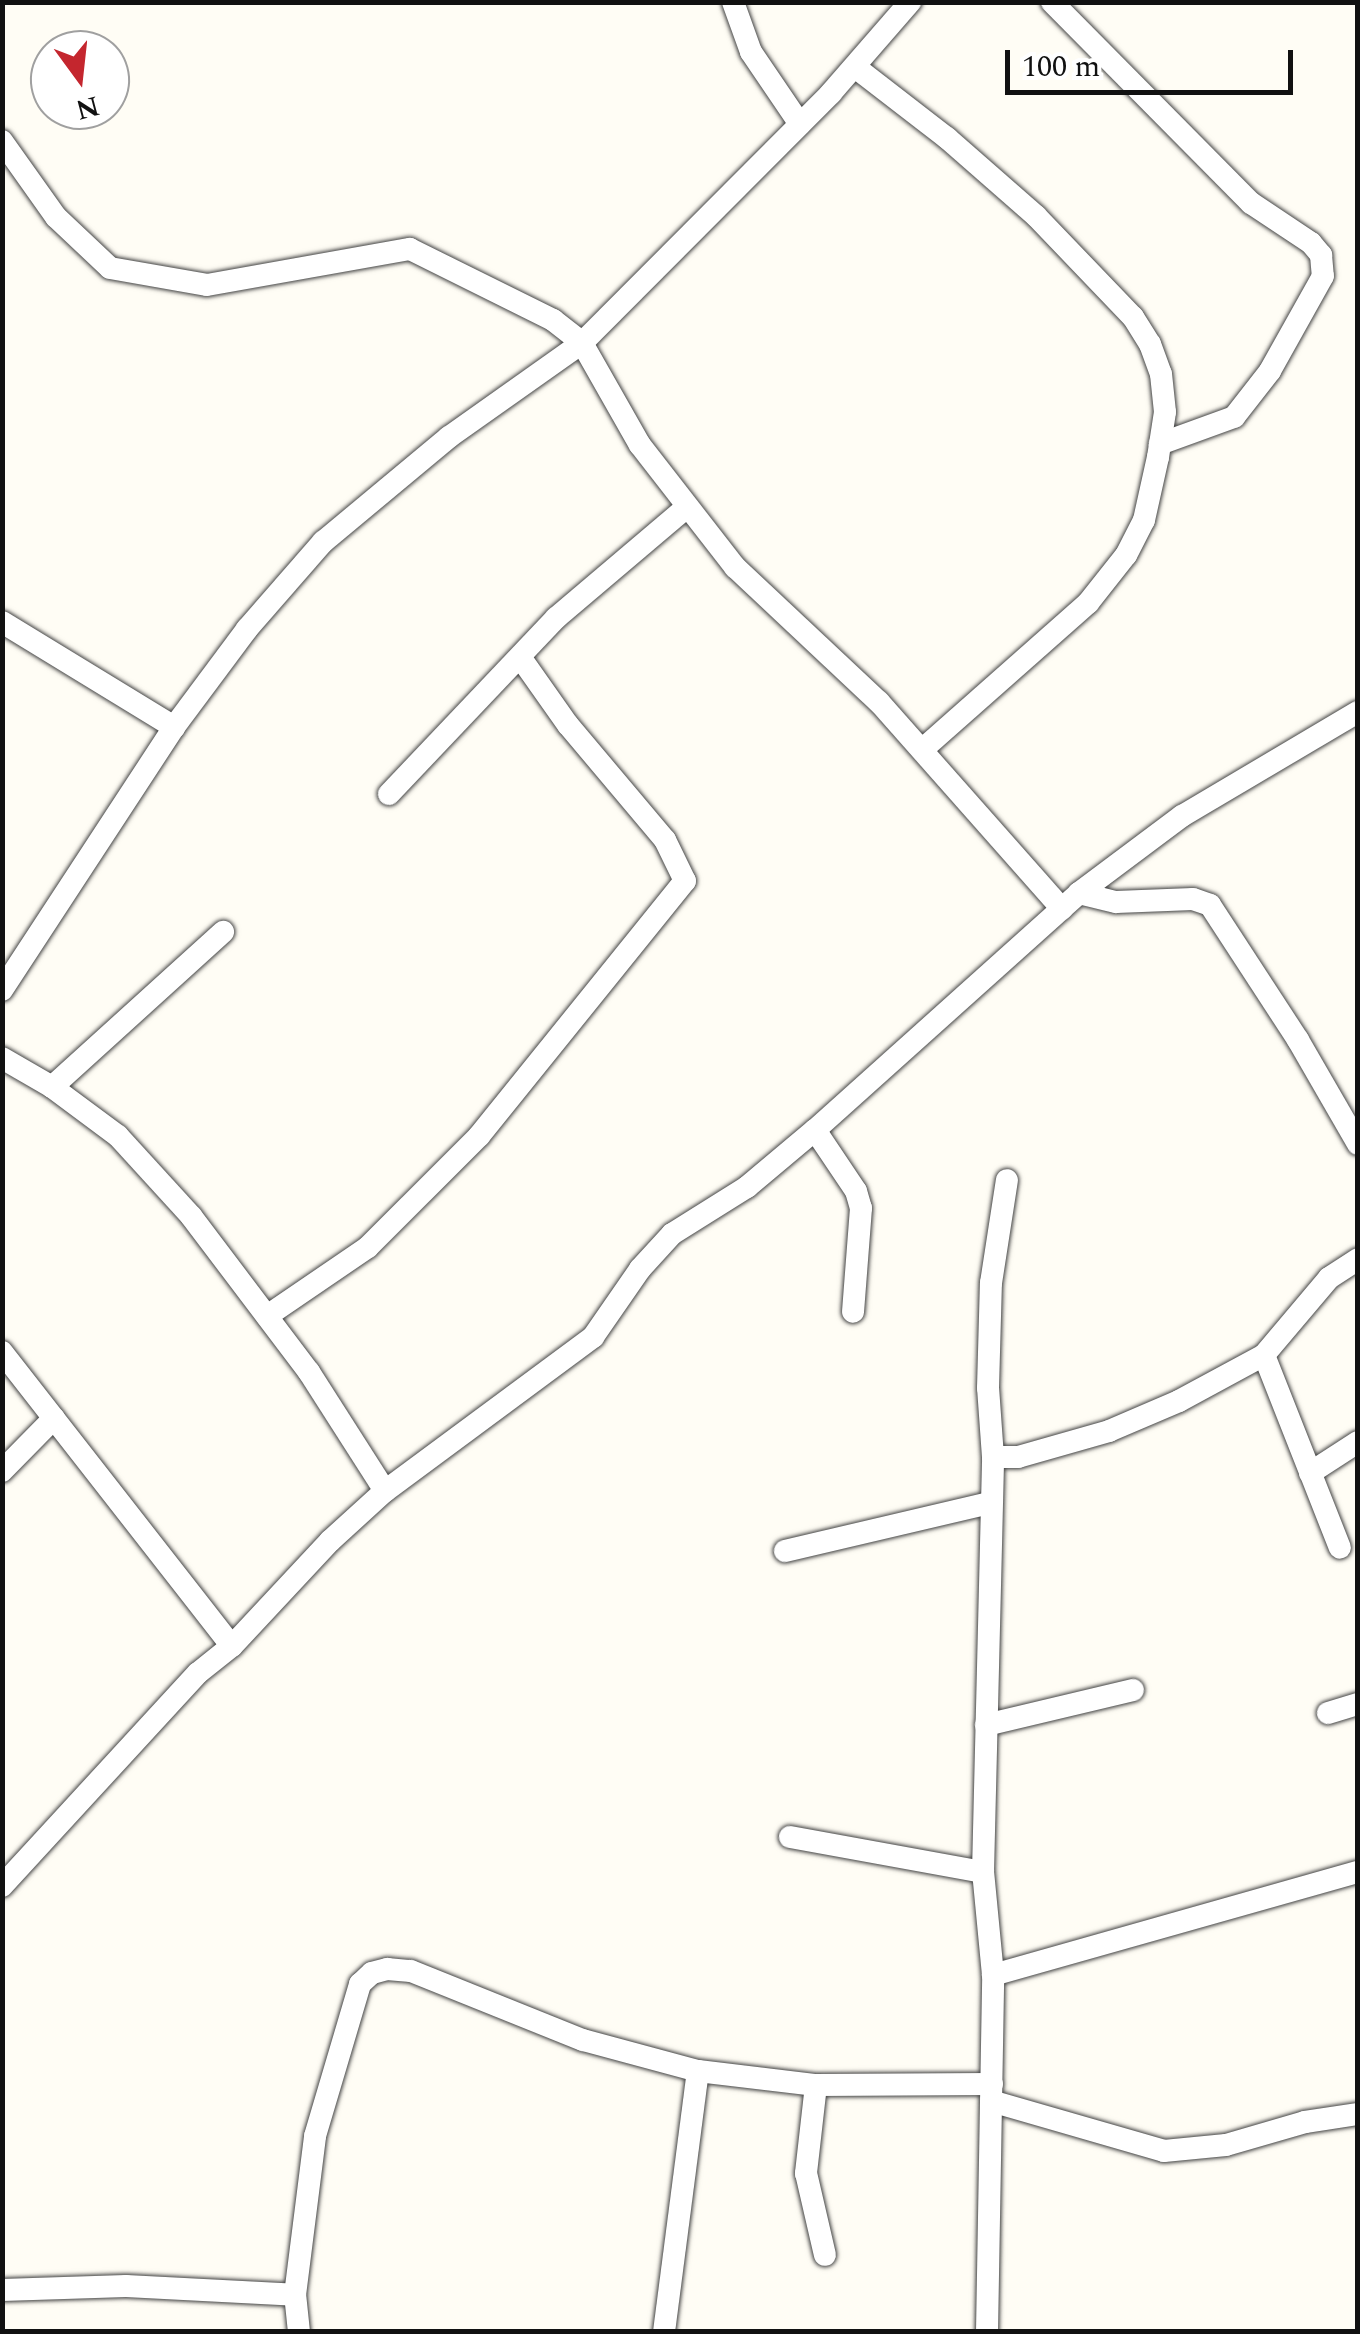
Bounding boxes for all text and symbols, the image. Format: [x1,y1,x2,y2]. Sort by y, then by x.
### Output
north arrow [30,30,130,130]
scale bar [1010,30,1298,92]
text: 100 m [1022,44,1100,90]
text: N [71,84,104,131]

